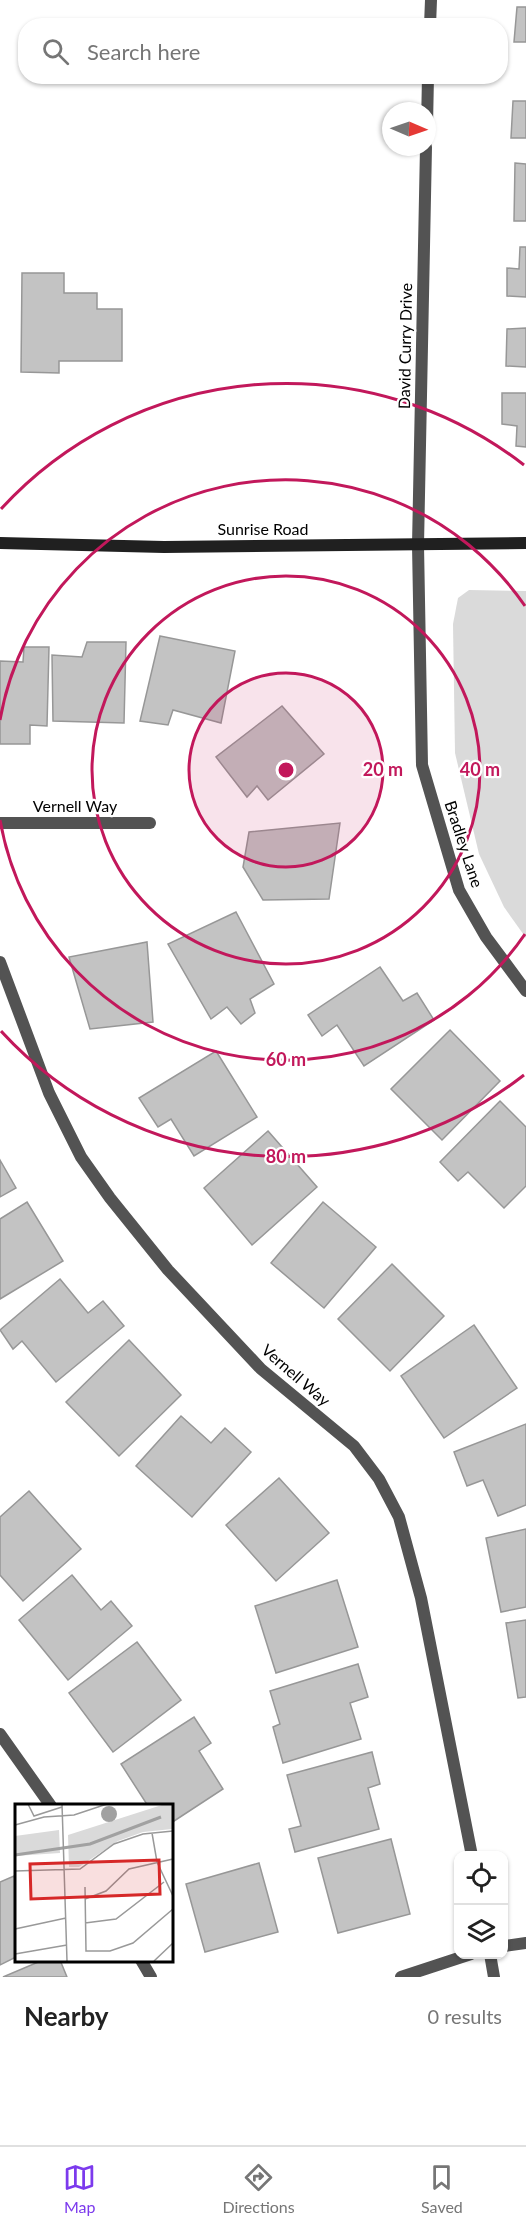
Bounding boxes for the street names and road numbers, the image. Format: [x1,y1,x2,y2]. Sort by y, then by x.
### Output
street label: David Curry Drive [394,283,415,409]
street label: Sunrise Road [218,519,309,538]
street label: Vernell Way [33,796,118,815]
street label: Bradley Lane [441,798,487,890]
street label: Vernell Way [258,1340,335,1410]

